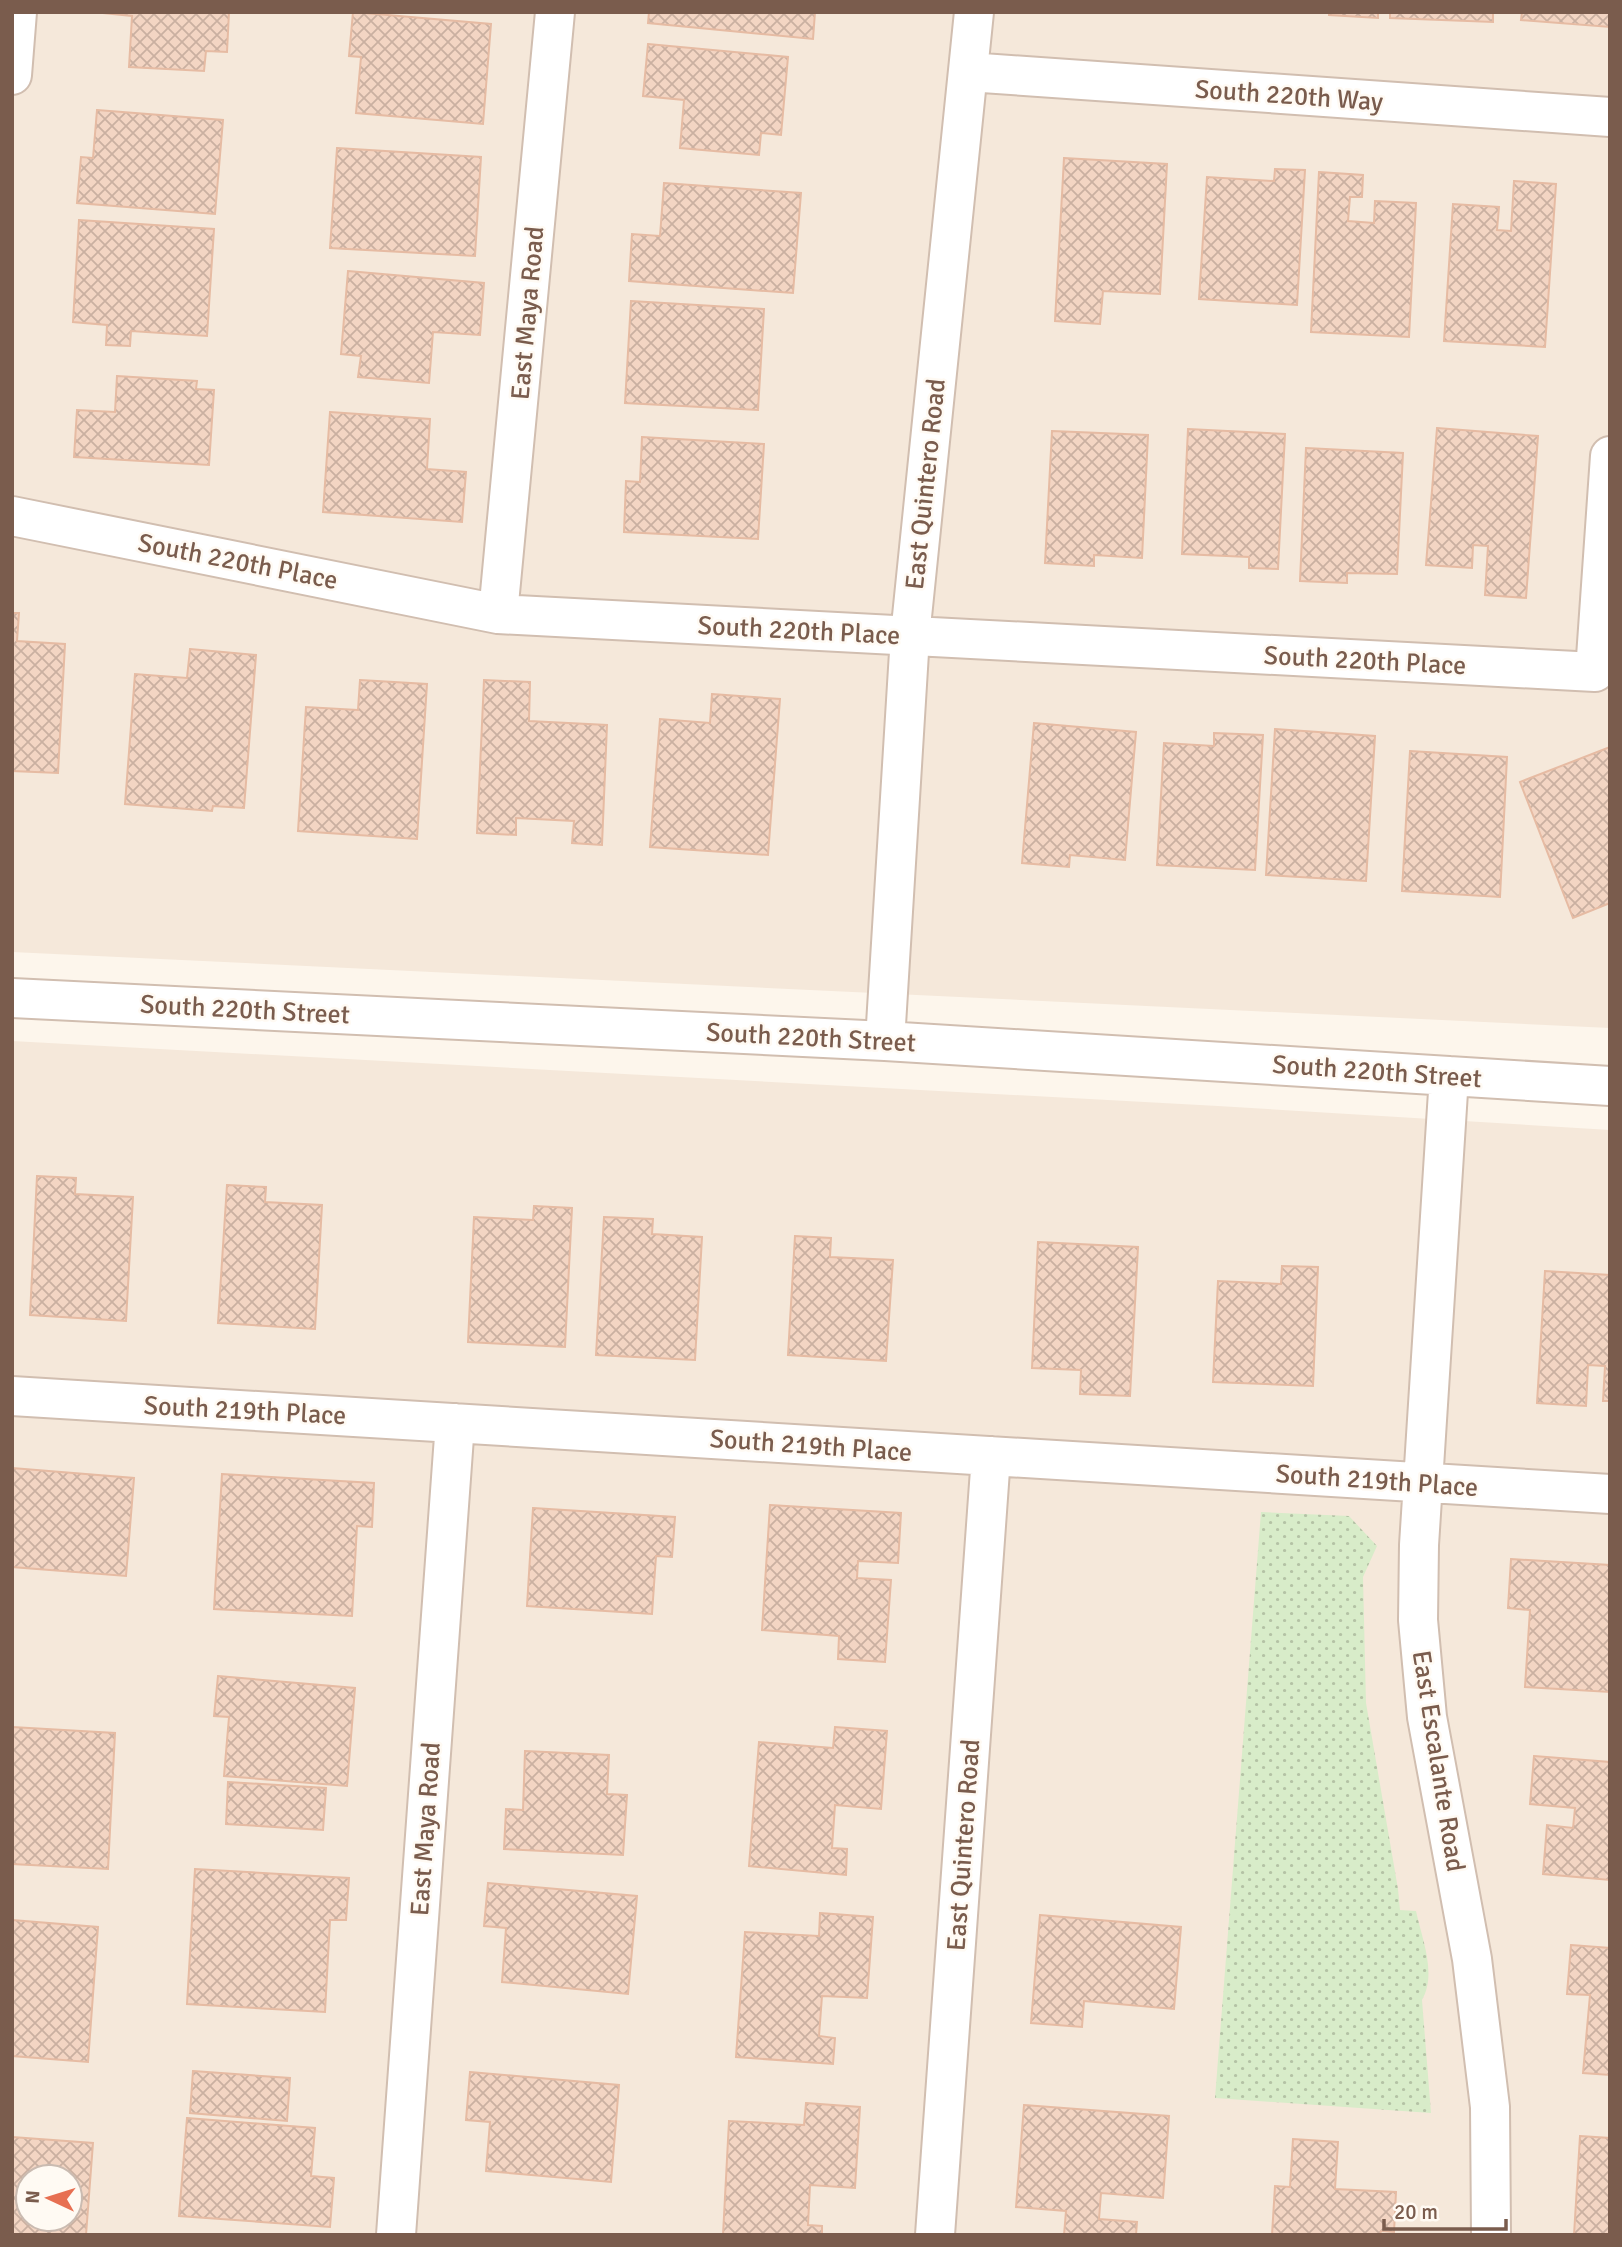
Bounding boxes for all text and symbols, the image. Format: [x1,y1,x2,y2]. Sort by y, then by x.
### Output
street label: South 220th Way [1194,73,1384,119]
street label: East Maya Road [504,225,552,401]
street label: East Quintero Road [899,377,953,591]
street label: South 220th Place [135,527,340,597]
street label: South 220th Place [697,610,901,652]
street label: South 220th Place [1263,640,1467,682]
street label: South 220th Street [139,989,351,1031]
street label: South 220th Street [705,1017,917,1059]
street label: South 220th Street [1271,1049,1483,1095]
street label: South 219th Place [143,1390,347,1432]
street label: South 219th Place [709,1423,913,1469]
street label: South 219th Place [1275,1458,1479,1504]
street label: East Escalante Road [1405,1648,1471,1874]
street label: East Quintero Road [941,1738,987,1952]
street label: East Maya Road [404,1741,448,1917]
north arrow [14,2163,84,2233]
scale bar [1384,2188,1506,2232]
text: N [21,2189,45,2204]
text: 20 m [1394,2199,1438,2225]

